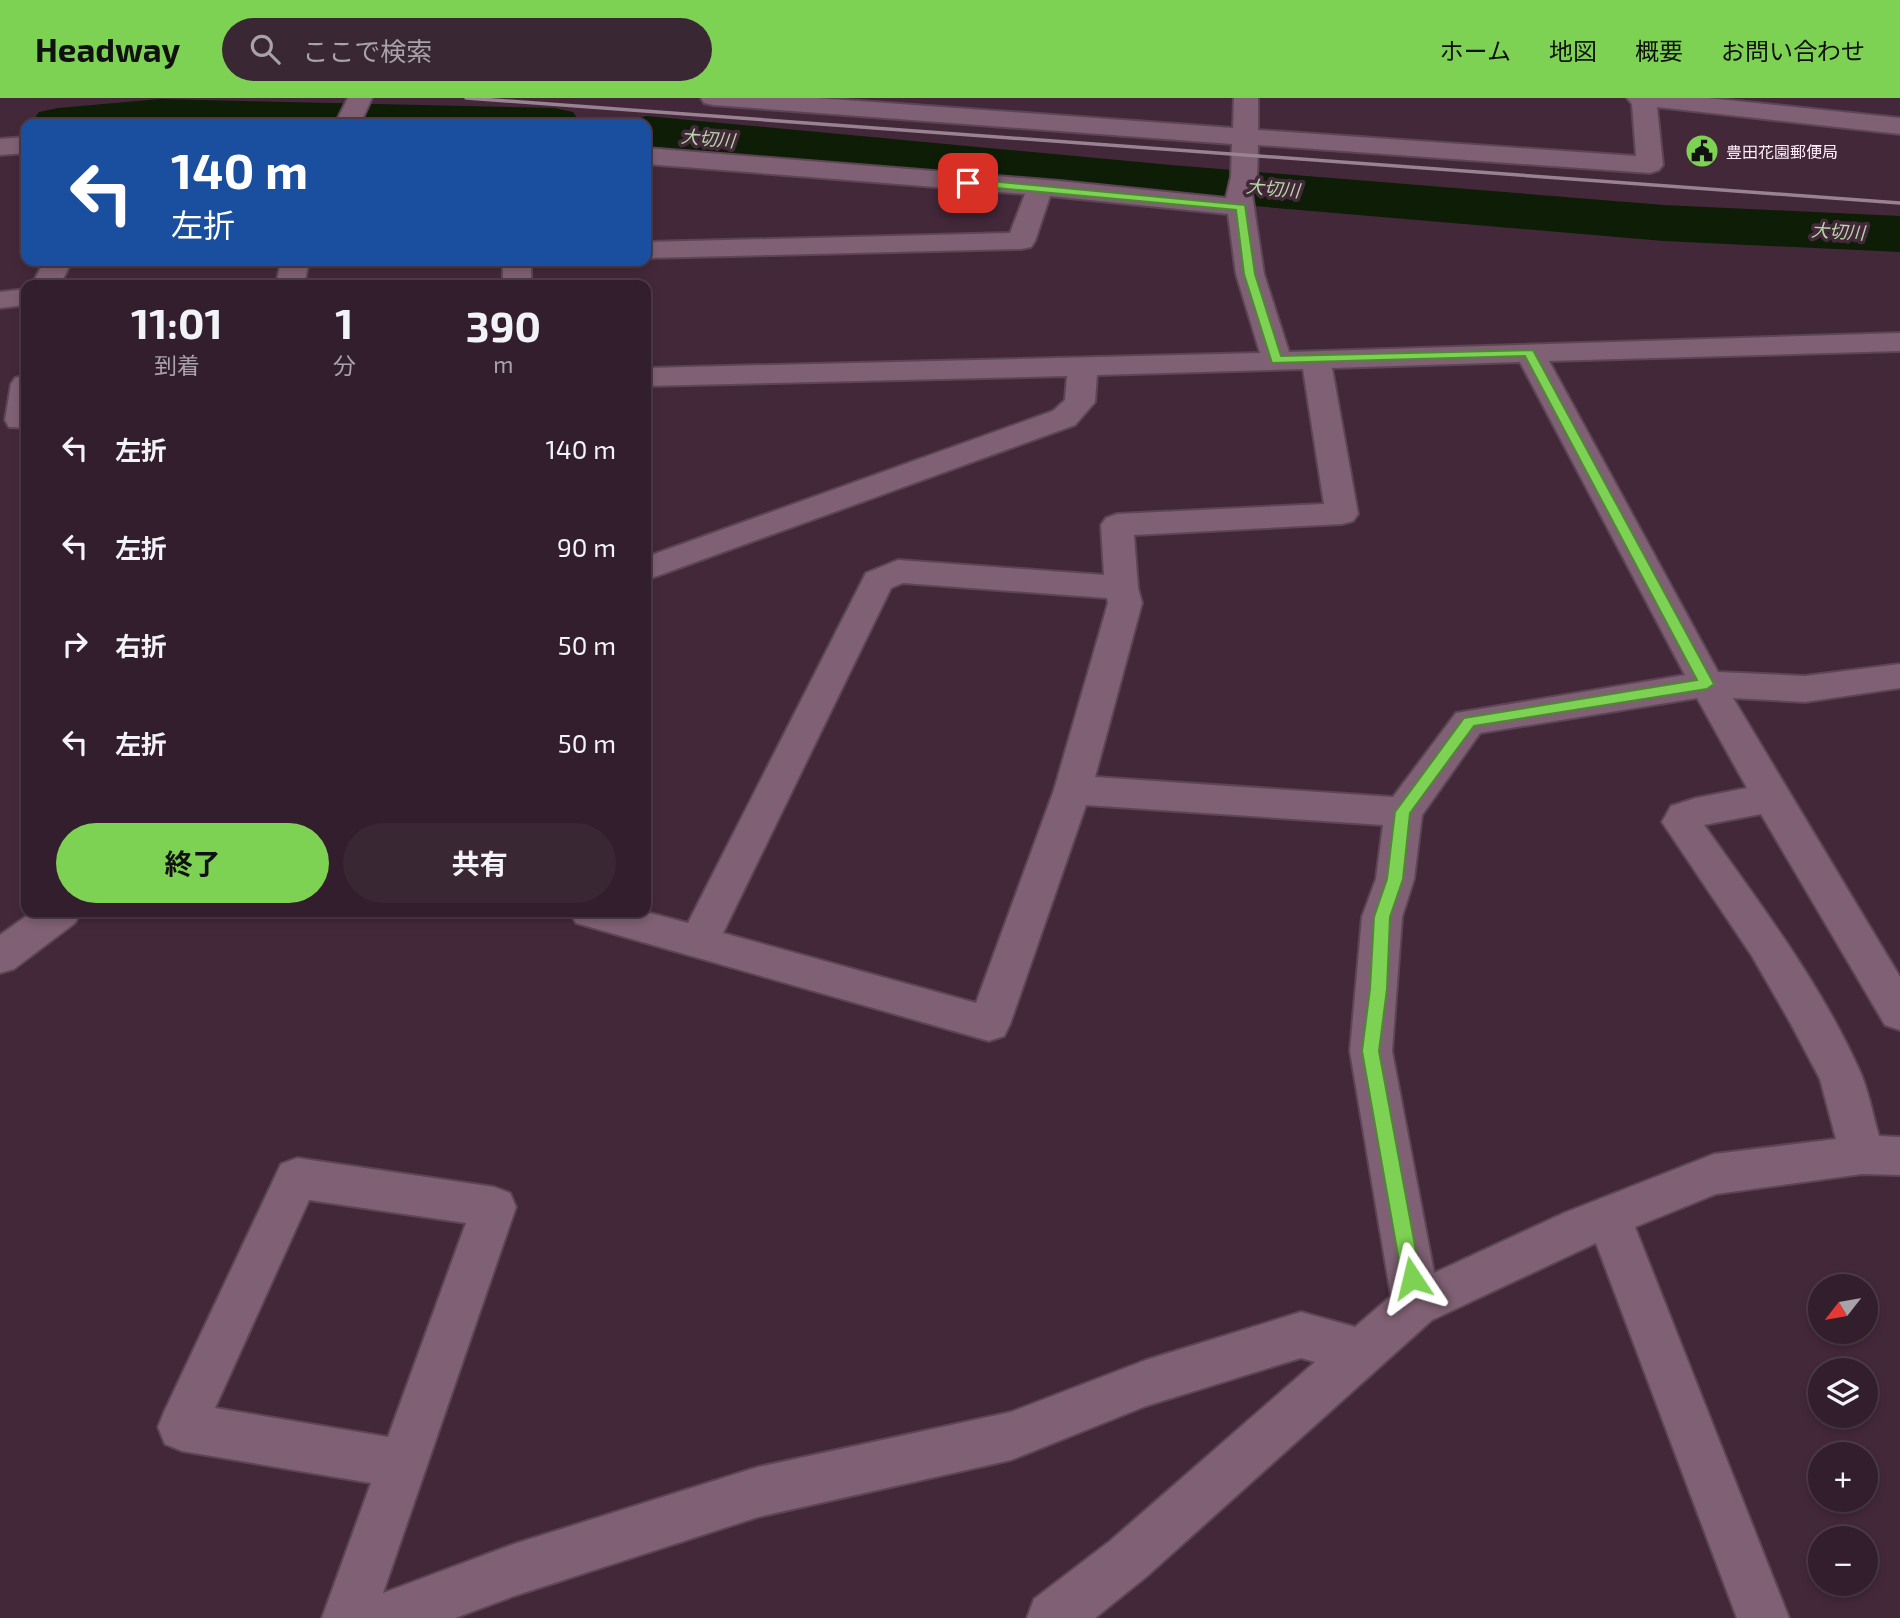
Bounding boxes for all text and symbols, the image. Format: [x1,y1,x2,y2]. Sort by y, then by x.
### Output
search box [222,18,712,81]
text: Headway [35,29,180,69]
icon: search [246,30,284,68]
text: ここで検索 [302,35,432,66]
text: ホーム [1440,36,1511,65]
text: 地図 [1549,36,1597,65]
text: 概要 [1635,36,1683,65]
text: お問い合わせ [1721,36,1865,65]
water label: 大切川 [680,125,738,151]
public building icon: 豊田花園郵便局 [1683,132,1721,170]
text: 140 m [171,140,308,199]
place label: 豊田花園郵便局 [1726,142,1838,161]
icon: left [56,147,147,238]
pin [938,153,998,213]
icon: arrive [949,164,987,202]
water label: 大切川 [1245,175,1303,201]
text: 左折 [171,205,235,243]
water label: 大切川 [1810,219,1868,244]
text: 11:01 [131,297,223,347]
text: 1 [335,297,353,347]
text: 390 [466,300,541,350]
text: m [493,350,513,378]
text: 到着 [154,351,200,379]
text: 分 [333,351,356,379]
icon: left [56,429,94,467]
text: 140 m [545,433,616,464]
text: 左折 [115,434,167,465]
icon: left [56,527,94,565]
text: 90 m [557,531,616,562]
text: 左折 [115,532,167,563]
icon: right [56,625,94,663]
text: 50 m [558,629,616,660]
text: 右折 [115,630,167,661]
icon: left [56,723,94,761]
text: 50 m [558,727,616,758]
text: 左折 [115,728,167,759]
button: 終了 [56,823,329,903]
button: 共有 [343,823,616,903]
position arrow [1375,1241,1449,1315]
north arrow [1808,1274,1878,1344]
map controls [1808,1274,1878,1596]
button: layers [1808,1358,1878,1428]
button: + [1808,1442,1878,1512]
button: − [1808,1526,1878,1596]

